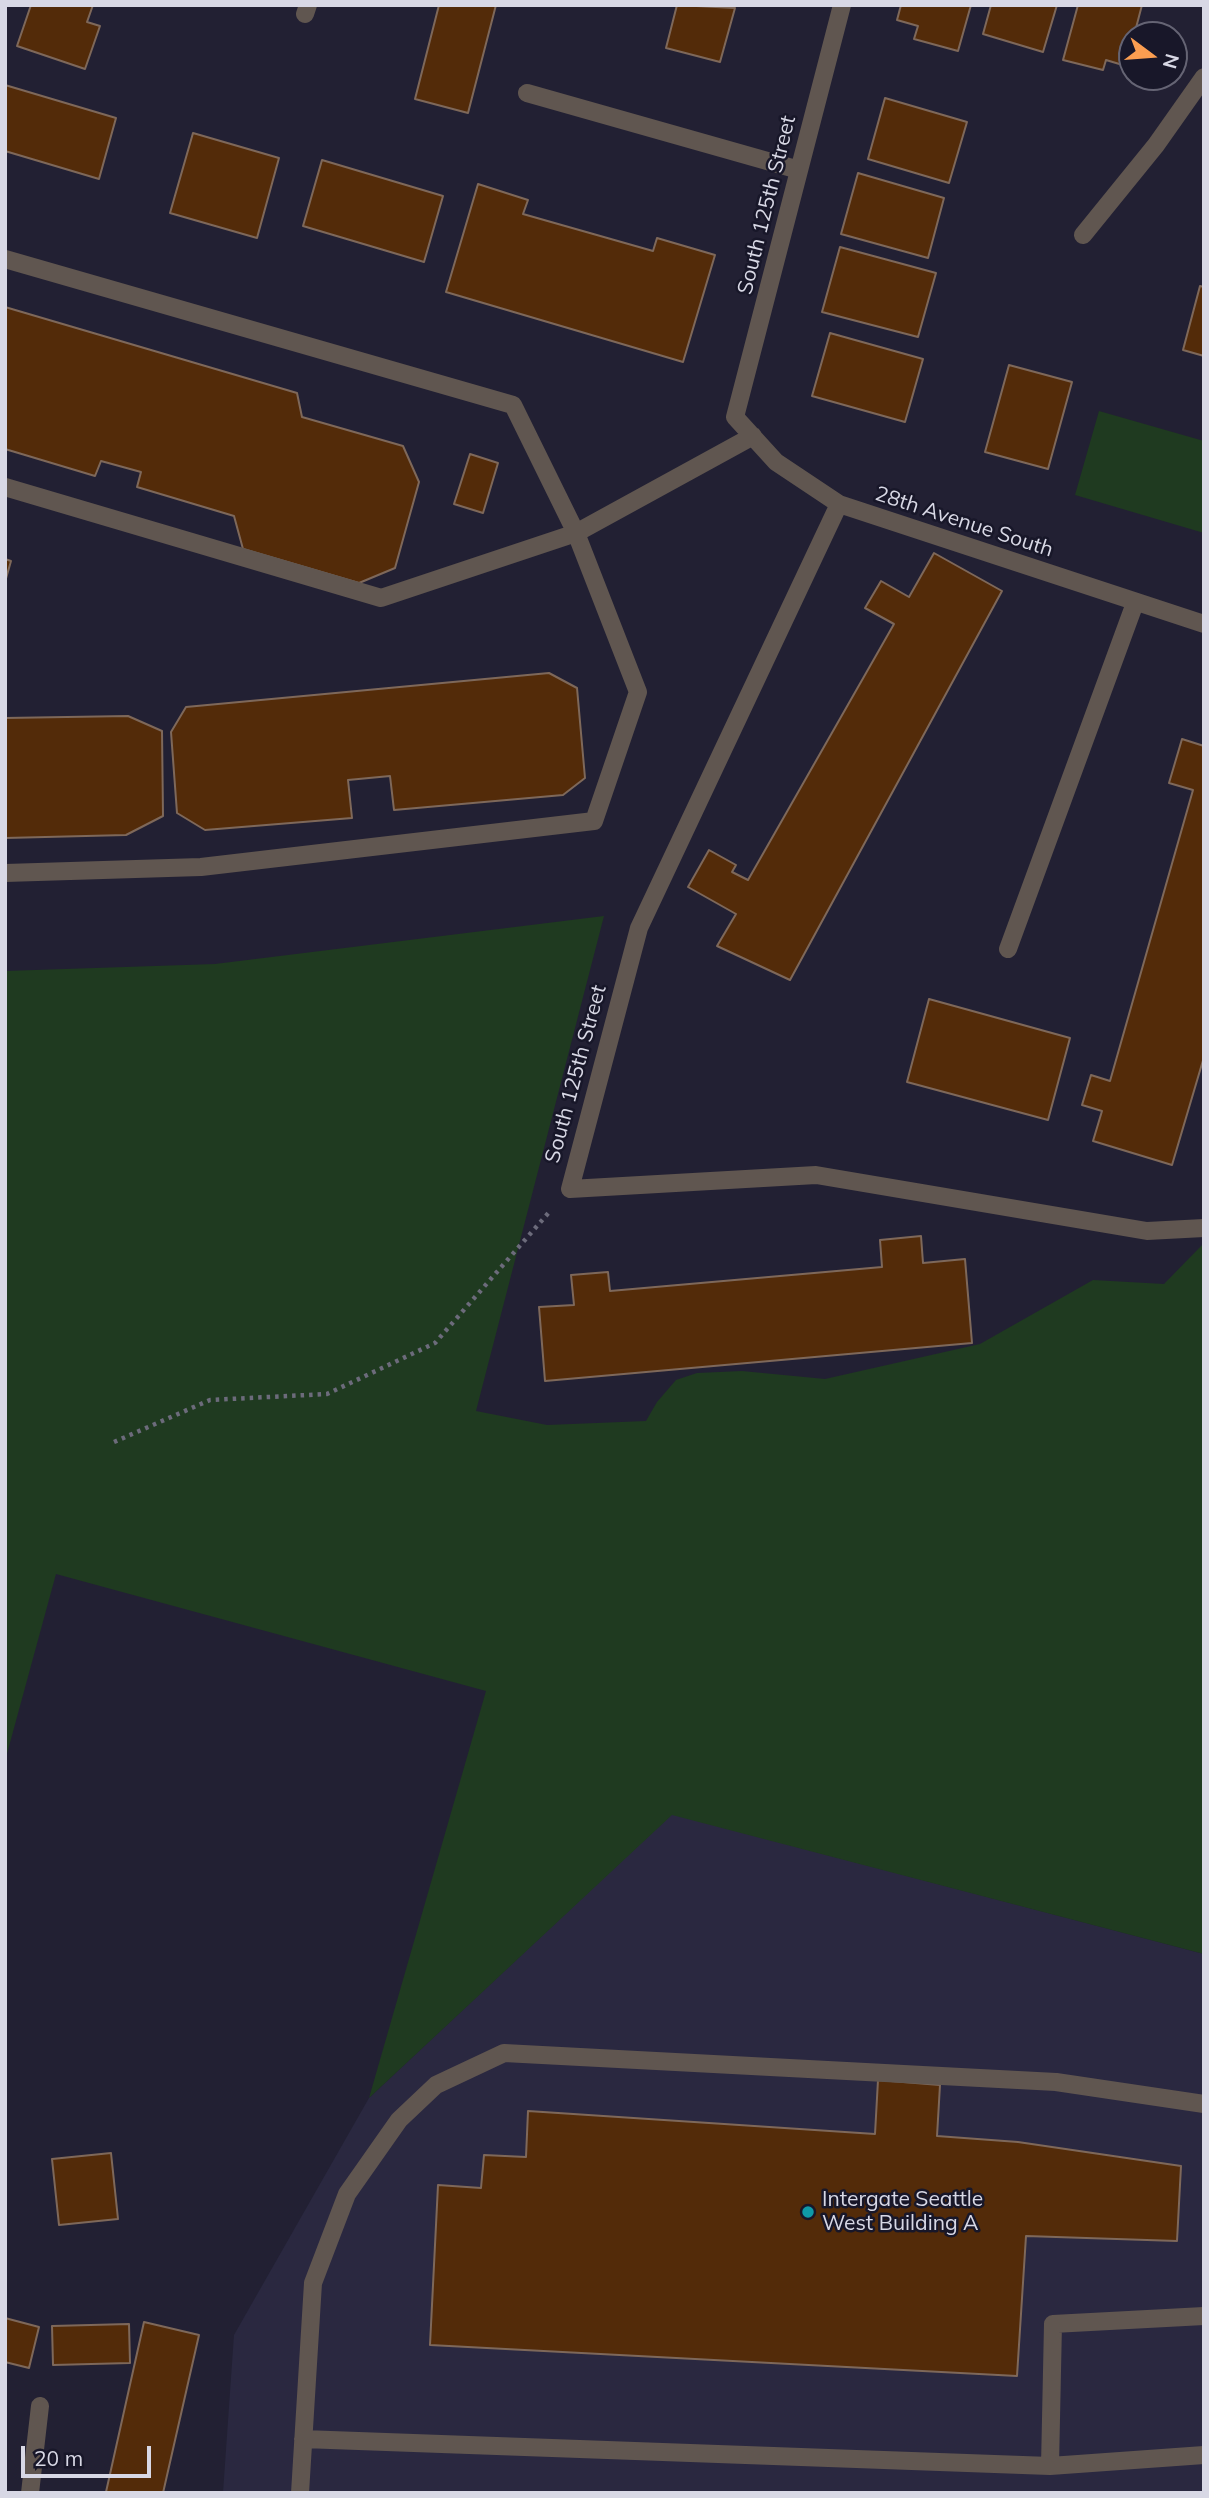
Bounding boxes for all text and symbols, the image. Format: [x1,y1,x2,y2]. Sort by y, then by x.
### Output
north arrow [1118,21,1188,91]
text: N [1158,51,1185,71]
street label: South 125th Street [733,113,801,297]
street label: 28th Avenue South [872,481,1056,563]
street label: South 125th Street [540,982,612,1166]
place label: Intergate Seattle West Building A [822,2187,983,2237]
marker: Intergate Seattle West Building A [800,2204,816,2220]
scale bar [24,2432,154,2476]
text: 20 m [34,2445,83,2471]

